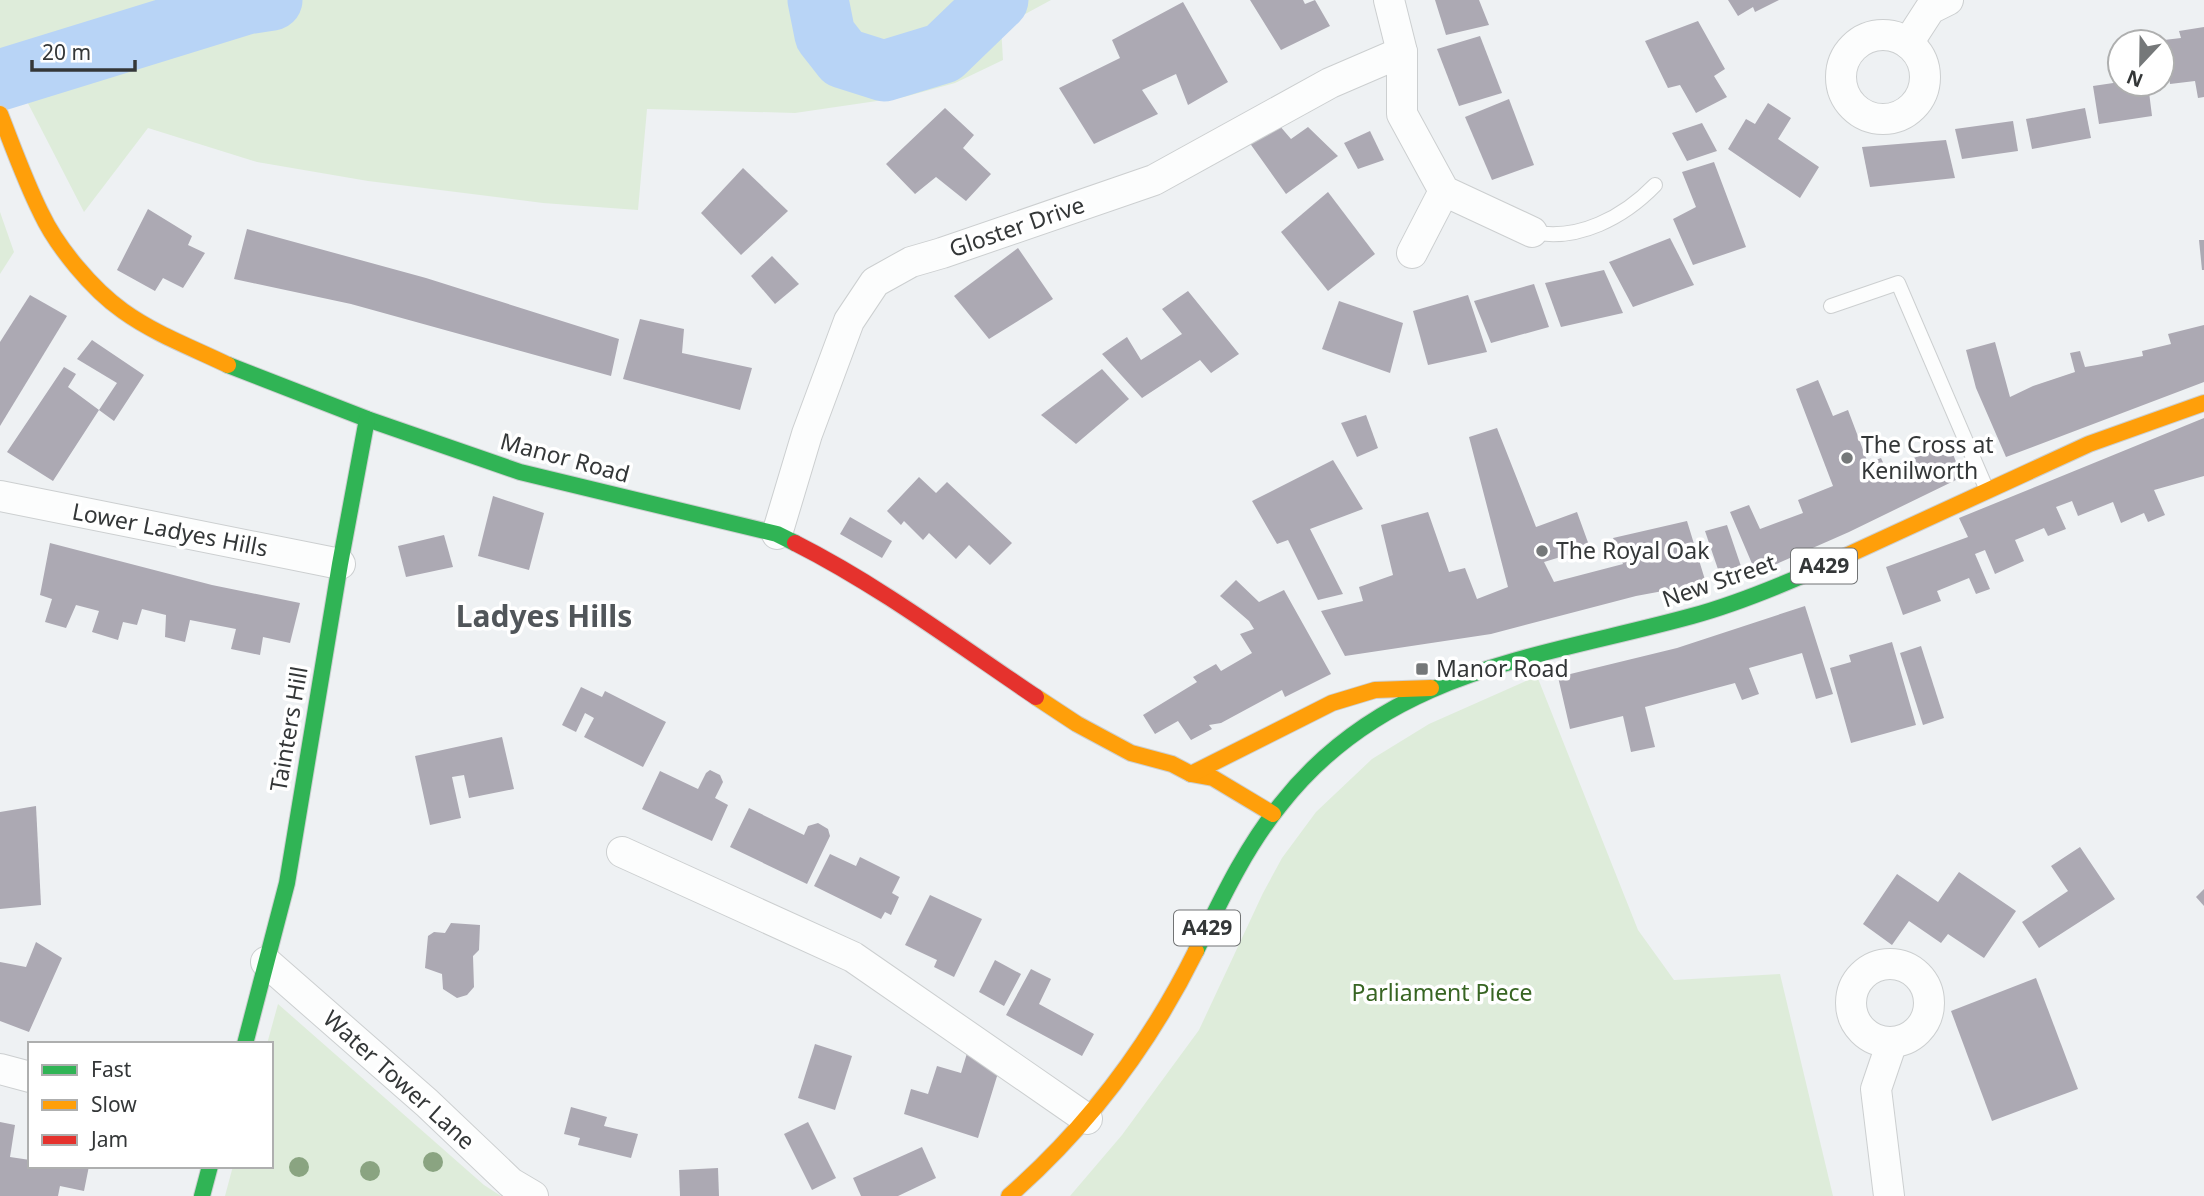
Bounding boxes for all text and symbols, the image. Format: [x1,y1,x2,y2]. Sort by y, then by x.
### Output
scale bar [32,28,135,72]
north arrow [2106,28,2176,98]
text: 20 m [42,38,91,66]
text: N [2123,64,2147,94]
street label: Gloster Drive [945,188,1089,264]
street label: Manor Road [497,424,633,490]
place label: The Cross at Kenilworth [1861,428,1994,486]
marker: The Cross at Kenilworth [1839,450,1855,466]
street label: Lower Ladyes Hills [70,494,271,564]
place label: The Royal Oak [1556,534,1710,566]
marker: The Royal Oak [1534,543,1550,559]
street label: New Street [1658,546,1780,614]
road number: A429 [1791,548,1857,584]
district label: Ladyes Hills [456,595,632,636]
place label: Manor Road [1436,652,1569,684]
marker: Manor Road [1414,661,1430,677]
street label: Tainters Hill [261,664,315,794]
road number: A429 [1174,911,1240,946]
park label: Parliament Piece [1352,976,1532,1008]
street label: Water Tower Lane [317,1002,482,1156]
legend [28,1042,273,1168]
text: Fast [91,1055,132,1083]
text: Slow [91,1090,137,1118]
text: Jam [89,1125,128,1153]

